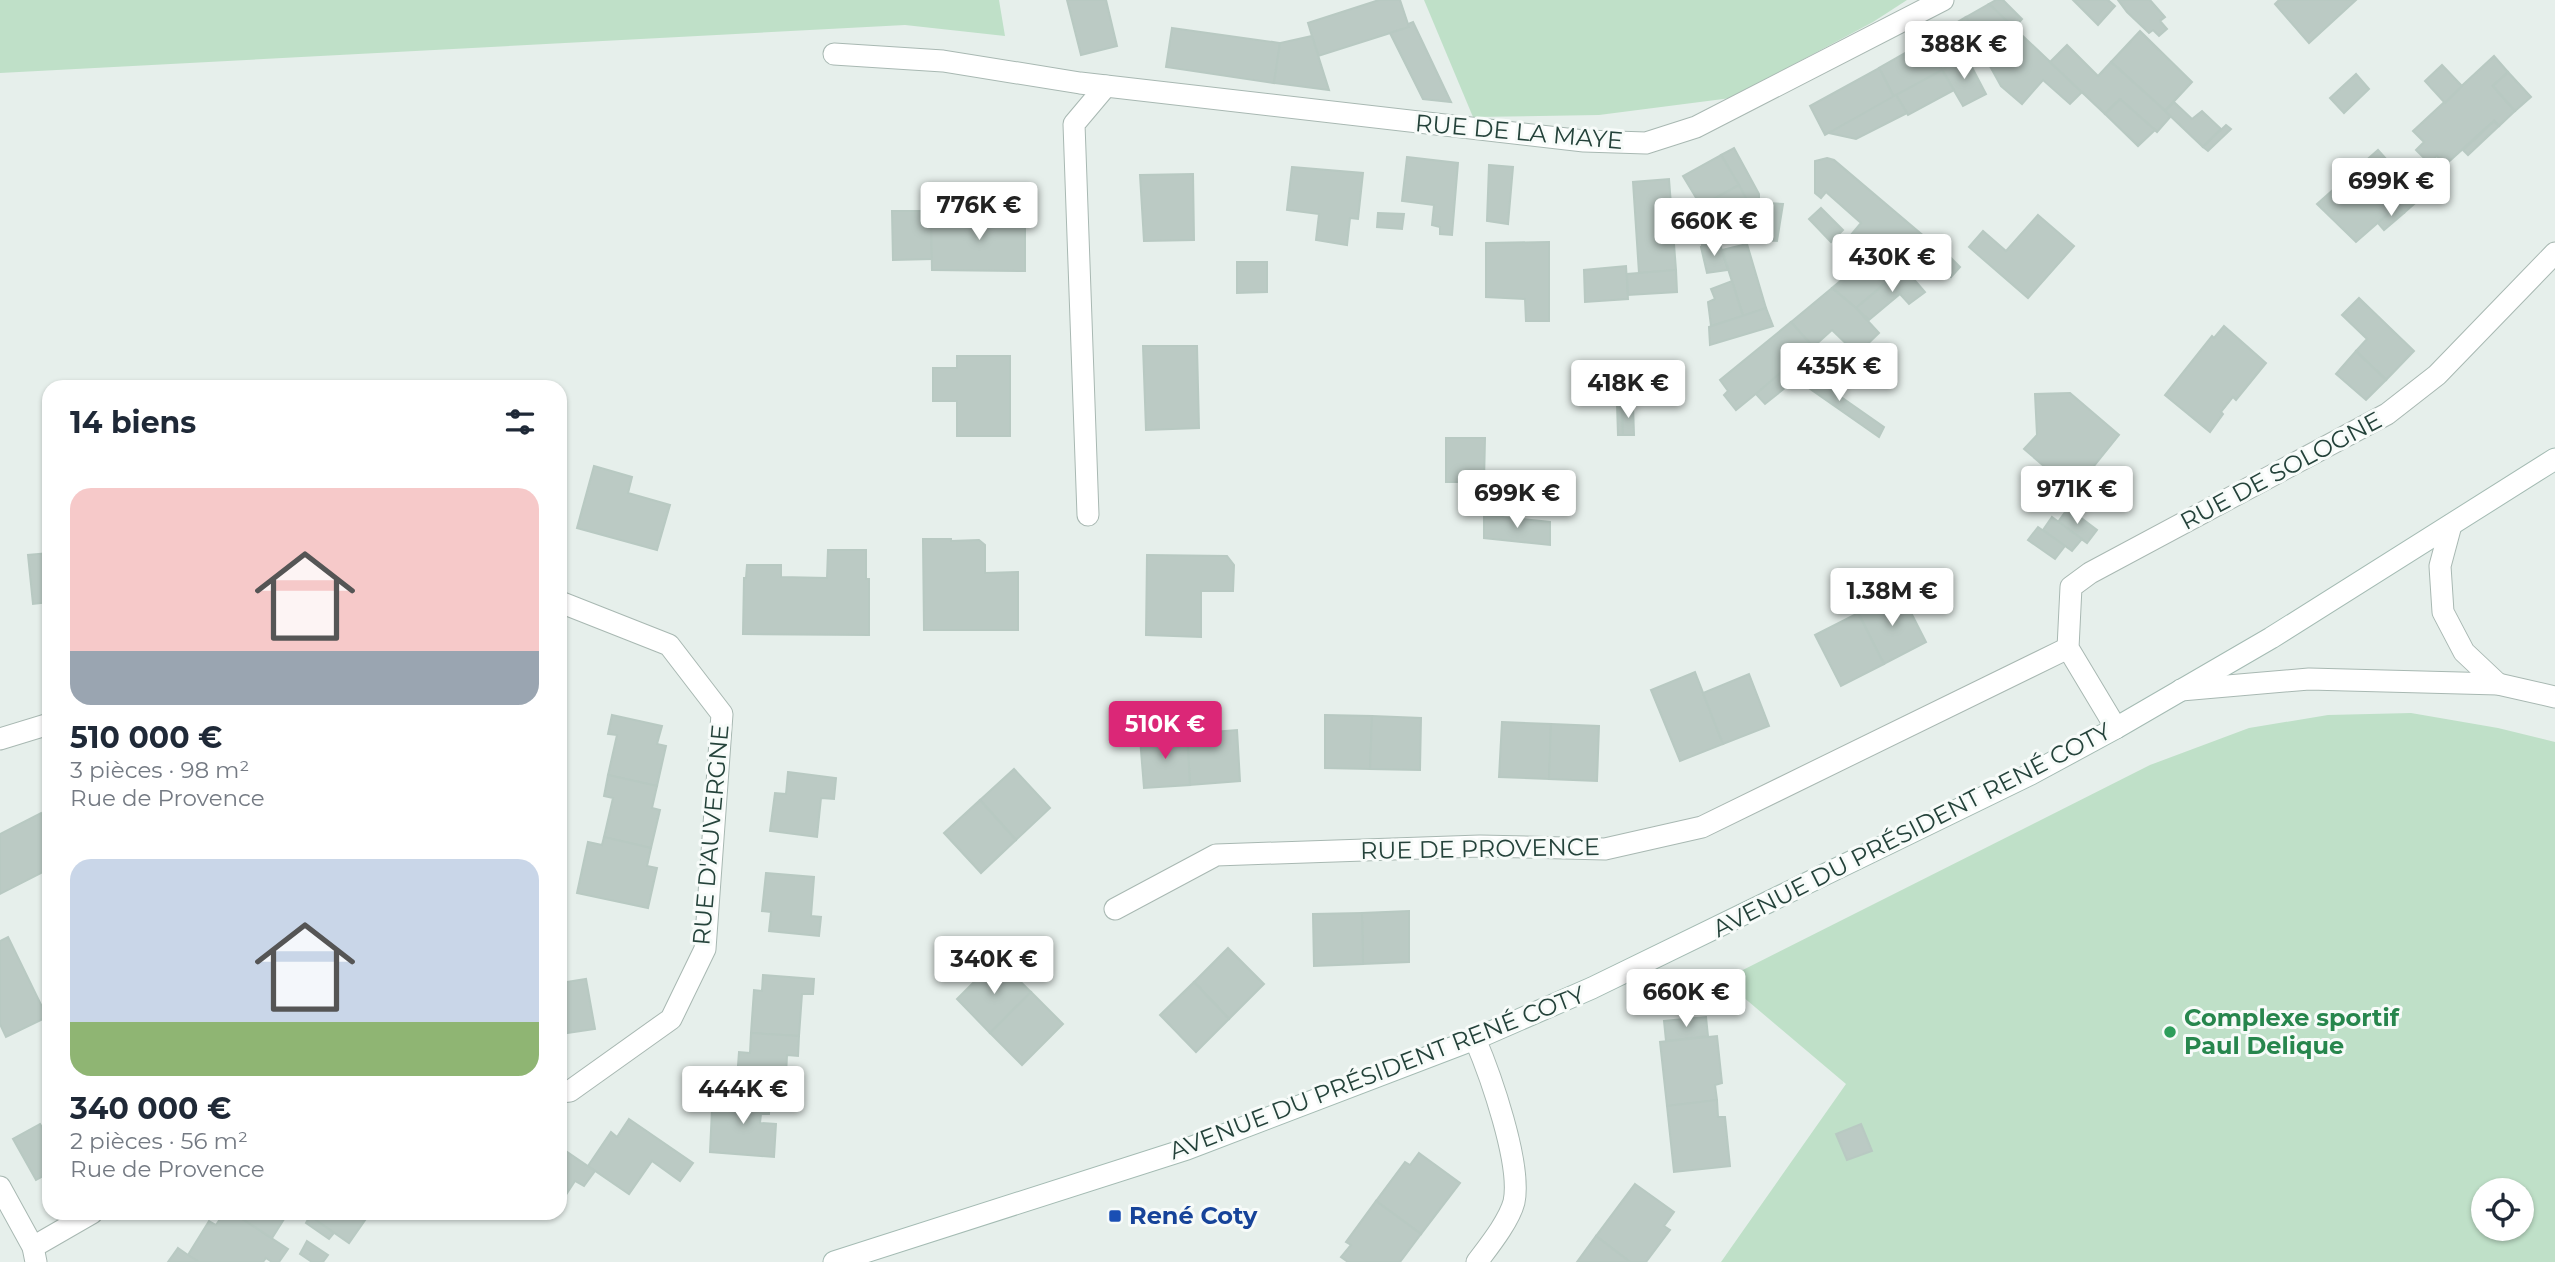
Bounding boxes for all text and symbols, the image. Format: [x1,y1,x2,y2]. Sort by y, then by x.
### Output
pin: 388K € [1907,22,2021,81]
text: 388K € [1921,30,2007,58]
street label: RUE DE LA MAYE [1414,108,1624,155]
pin: 699K € [2334,158,2448,218]
text: 699K € [2348,167,2434,195]
pin: 776K € [922,182,1036,242]
text: 776K € [937,191,1021,219]
pin: 660K € [1657,198,1771,258]
text: 660K € [1670,207,1758,235]
pin: 430K € [1835,234,1949,294]
text: 430K € [1848,243,1936,271]
pin: 435K € [1782,344,1896,403]
text: 435K € [1797,352,1881,380]
pin: 418K € [1571,360,1685,420]
text: 418K € [1587,369,1669,397]
icon: filters [501,403,539,441]
text: 14 biens [70,404,196,441]
street label: RUE DE SOLOGNE [2175,405,2386,536]
pin: 971K € [2020,466,2134,526]
pin: 699K € [1460,470,1574,530]
text: 971K € [2037,475,2117,503]
text: 699K € [1474,479,1560,507]
icon: home [242,533,368,659]
pin: 1.38M € [1827,568,1957,628]
text: 1.38M € [1846,577,1938,605]
pin: 510K € [1108,702,1222,761]
text: 510K € [1125,710,1205,738]
street label: AVENUE DU PRÉSIDENT RENÉ COTY [1708,716,2116,943]
text: 510 000 € [70,719,222,756]
street label: RUE D'AUVERGNE [686,723,735,947]
text: 3 pièces · 98 m² [70,756,249,784]
text: Rue de Provence [70,784,265,812]
street label: RUE DE PROVENCE [1360,832,1600,865]
icon: home [242,904,368,1030]
pin: 340K € [937,936,1051,996]
text: 340K € [950,945,1038,973]
pin: 660K € [1629,970,1743,1029]
text: 660K € [1642,978,1730,1006]
street label: AVENUE DU PRÉSIDENT RENÉ COTY [1165,979,1589,1165]
place label: Complexe sportif Paul Delique [2184,1003,2401,1060]
marker: Complexe sportif Paul Delique [2162,1024,2178,1040]
pin: 444K € [686,1066,800,1126]
text: 444K € [698,1075,788,1103]
text: 340 000 € [70,1090,231,1127]
text: 2 pièces · 56 m² [70,1127,248,1155]
text: Rue de Provence [70,1155,265,1183]
map controls [2471,1178,2534,1241]
button: locate [2471,1178,2534,1241]
place label: René Coty [1129,1201,1258,1230]
marker: René Coty [1107,1208,1123,1224]

